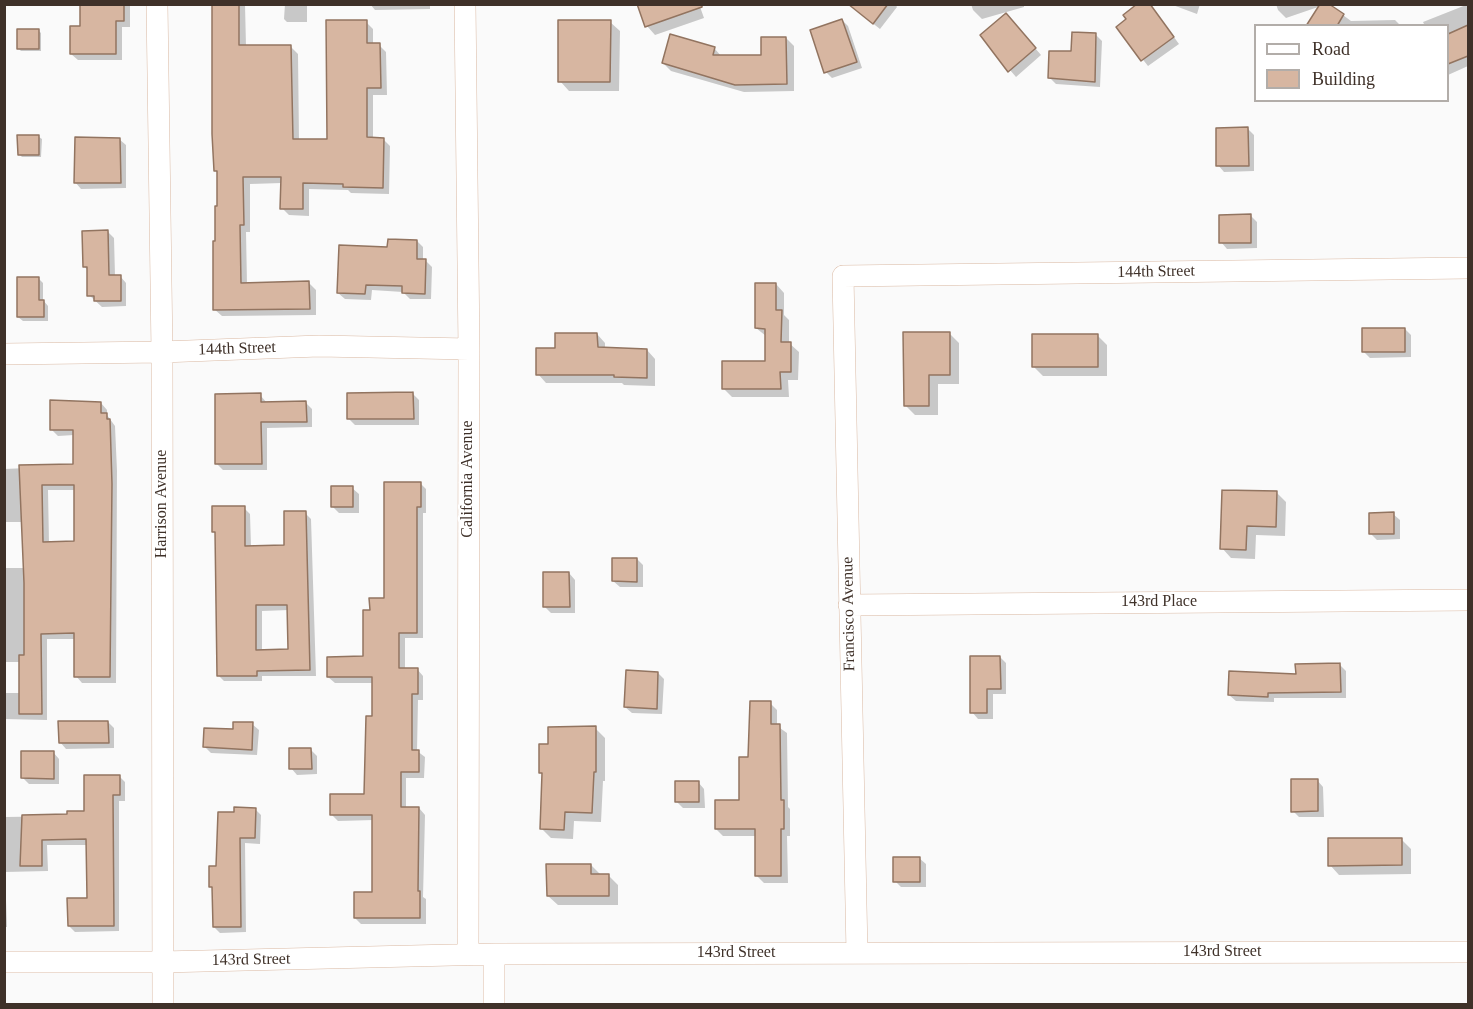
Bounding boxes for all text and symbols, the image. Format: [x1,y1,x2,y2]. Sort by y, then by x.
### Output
legend [1254,24,1449,102]
text: Road [1312,39,1350,59]
text: Building [1312,69,1375,89]
street label: 144th Street [1117,262,1195,282]
street label: 144th Street [198,338,276,360]
street label: California Avenue [458,420,478,538]
street label: Harrison Avenue [152,450,172,558]
street label: Francisco Avenue [838,556,860,672]
street label: 143rd Place [1121,592,1197,612]
street label: 143rd Street [1183,942,1261,962]
street label: 143rd Street [697,943,775,963]
street label: 143rd Street [212,950,290,970]

